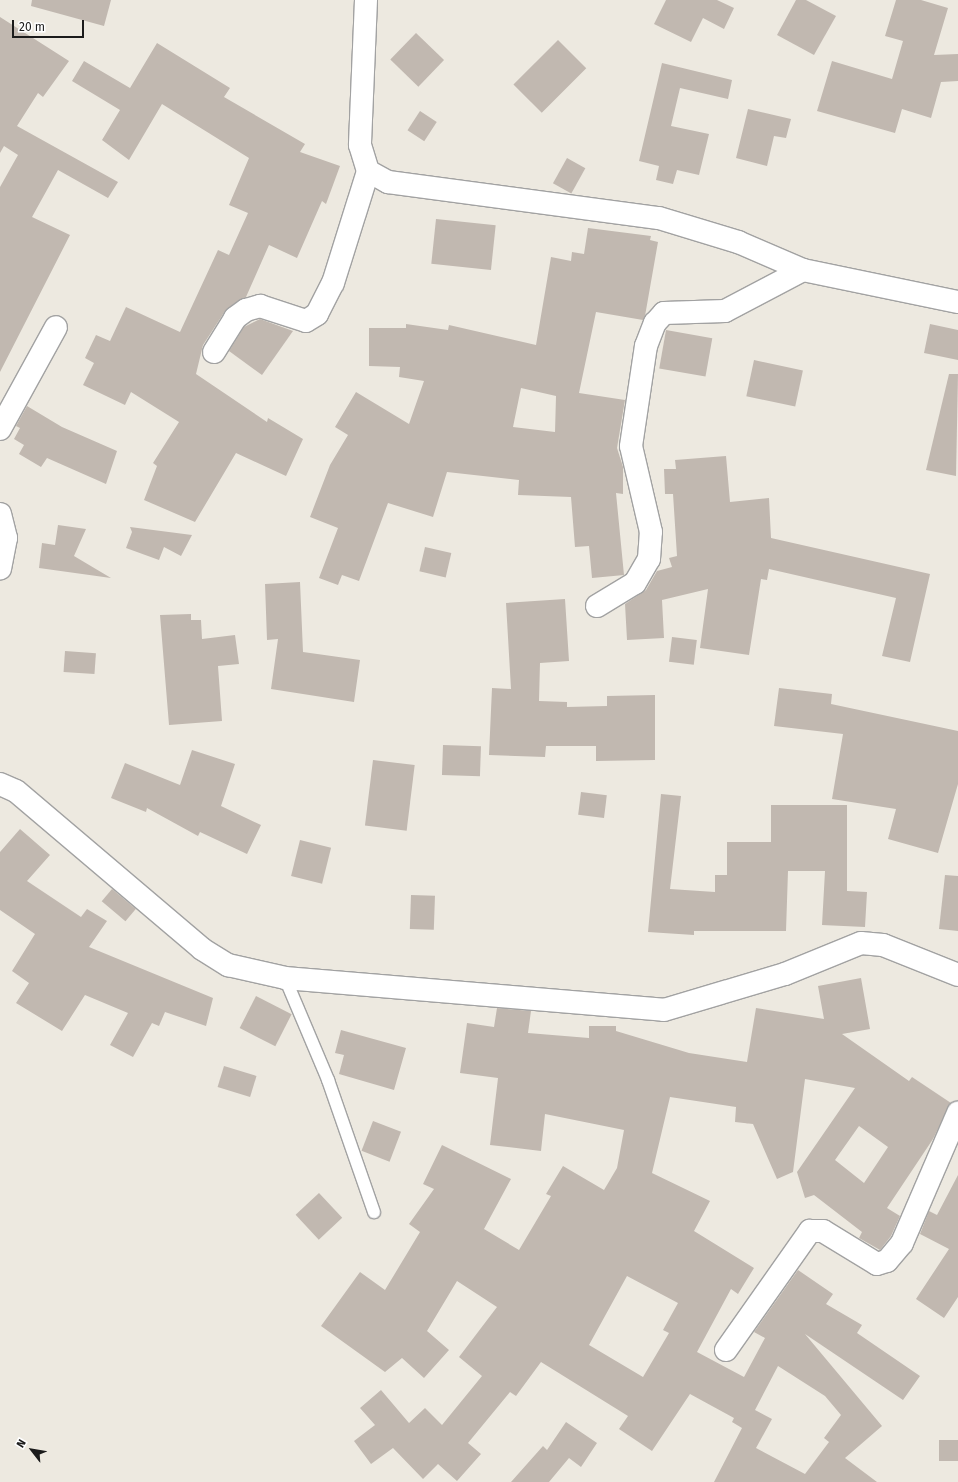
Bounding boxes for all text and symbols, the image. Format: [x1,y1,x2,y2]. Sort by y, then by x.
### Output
scale bar [14,12,86,38]
text: 20 m [19,20,45,34]
north arrow [12,1430,52,1470]
text: N [14,1437,29,1450]

